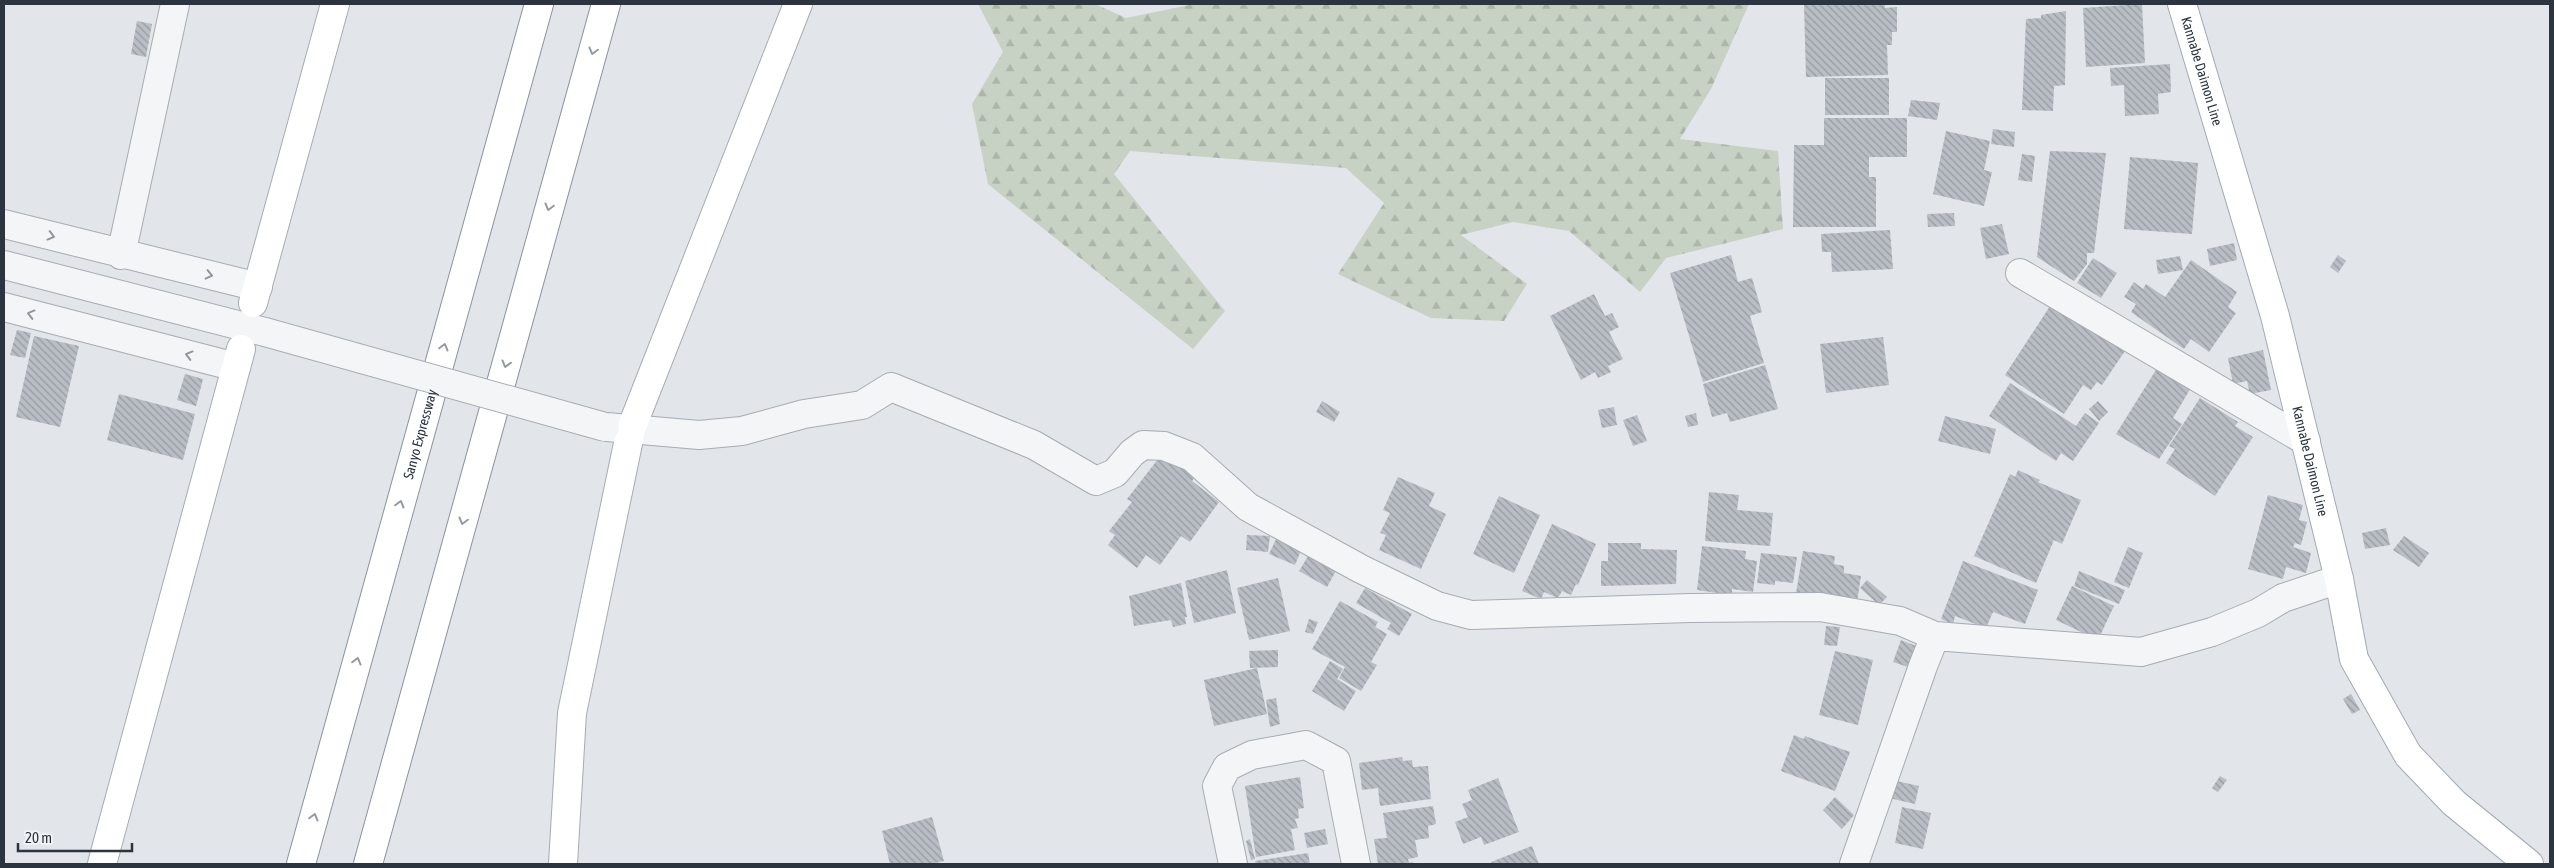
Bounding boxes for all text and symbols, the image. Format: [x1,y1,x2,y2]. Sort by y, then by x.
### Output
street label: Kannabe Daimon Line [2178,15,2226,127]
one-way arrow [588,46,598,54]
one-way arrow [545,203,555,211]
one-way arrow [46,230,55,241]
one-way arrow [204,269,213,280]
one-way arrow [27,309,36,320]
one-way arrow [438,344,448,352]
one-way arrow [185,350,193,360]
one-way arrow [501,360,512,368]
street label: Sanyo Expressway [400,387,440,481]
street label: Kannabe Daimon Line [2289,404,2331,518]
one-way arrow [395,500,405,509]
one-way arrow [458,516,469,525]
one-way arrow [352,657,362,665]
one-way arrow [308,813,319,822]
scale bar [18,820,131,852]
text: 20 m [25,829,52,846]

